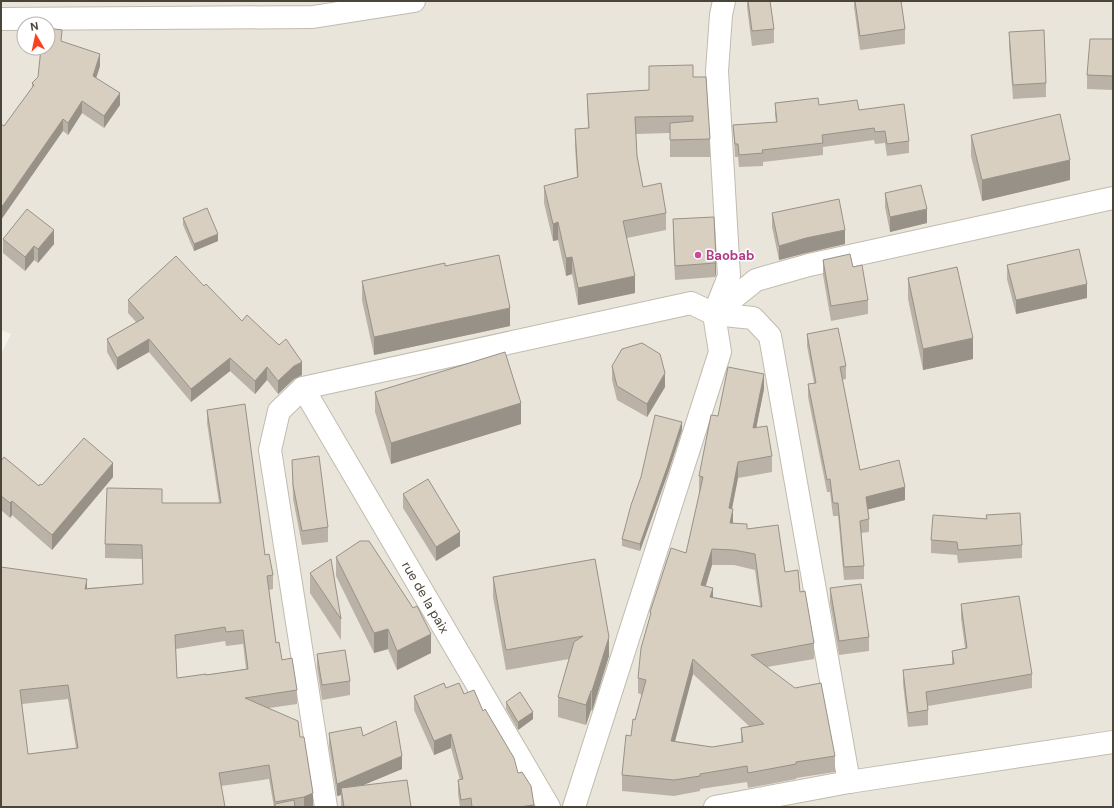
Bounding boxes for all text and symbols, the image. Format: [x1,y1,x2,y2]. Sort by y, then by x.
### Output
north arrow [16,16,56,56]
text: N [29,19,39,34]
place label: Baobab [706,247,755,264]
marker: Baobab [693,250,703,260]
street label: rue de la paix [398,558,453,637]

